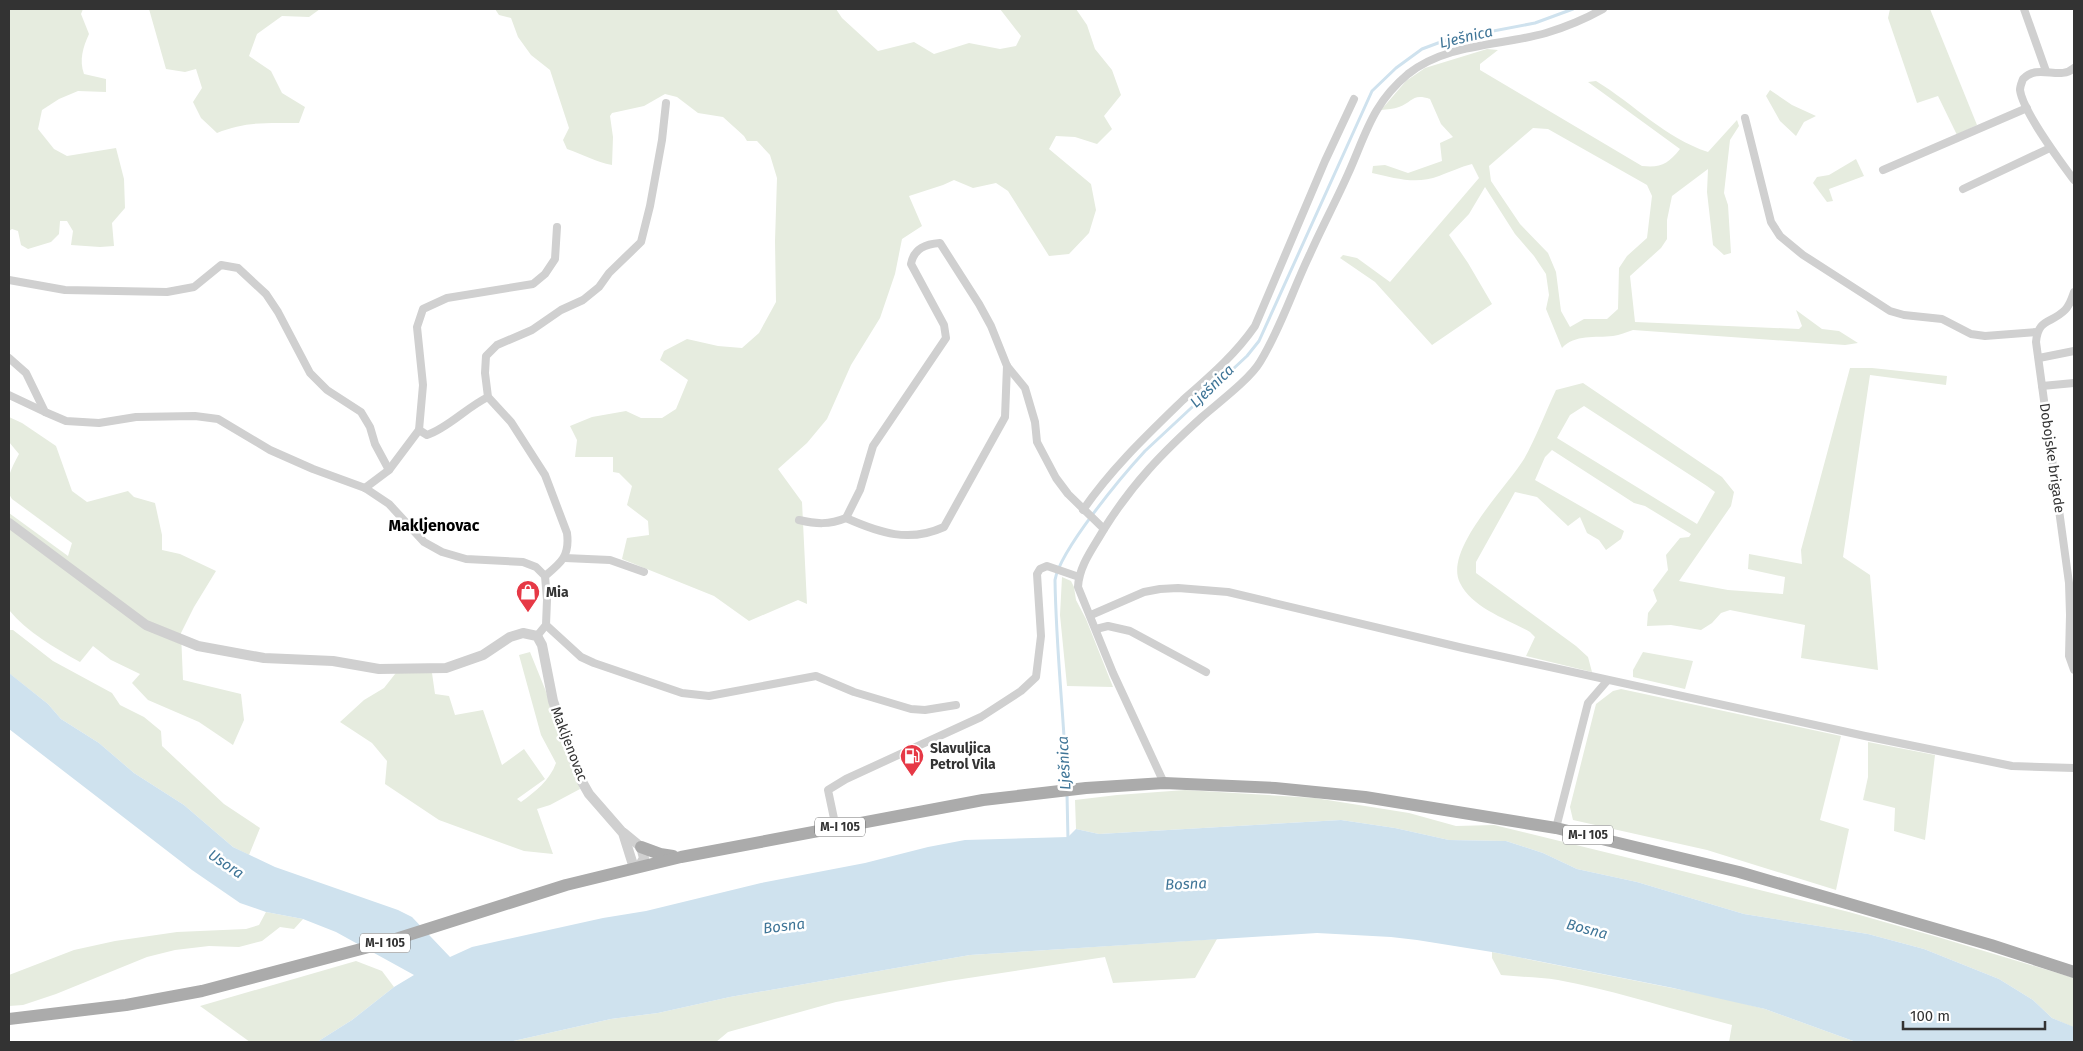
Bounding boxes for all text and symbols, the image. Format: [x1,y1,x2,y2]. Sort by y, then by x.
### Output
water label: Lješnica [1438,22,1494,52]
water label: Lješnica [1186,361,1238,411]
street label: Dobojske brigade [2036,402,2068,514]
district label: Makljenovac [389,516,480,535]
shop icon: Mia [515,579,541,613]
place label: Mia [546,584,569,601]
street label: Makljenovac [547,704,591,784]
water label: Lješnica [1054,735,1074,791]
place label: Slavuljica Petrol Vila [930,740,996,773]
fuel station icon: Slavuljica Petrol Vila [899,743,925,777]
road number: M-I 105 [815,818,865,836]
road number: M-I 105 [1563,826,1613,844]
water label: Usora [205,846,247,882]
water label: Bosna [1165,874,1207,894]
water label: Bosna [762,915,806,937]
water label: Bosna [1564,915,1610,943]
road number: M-I 105 [360,934,410,952]
scale bar [1903,998,2046,1030]
text: 100 m [1910,1007,1950,1025]

